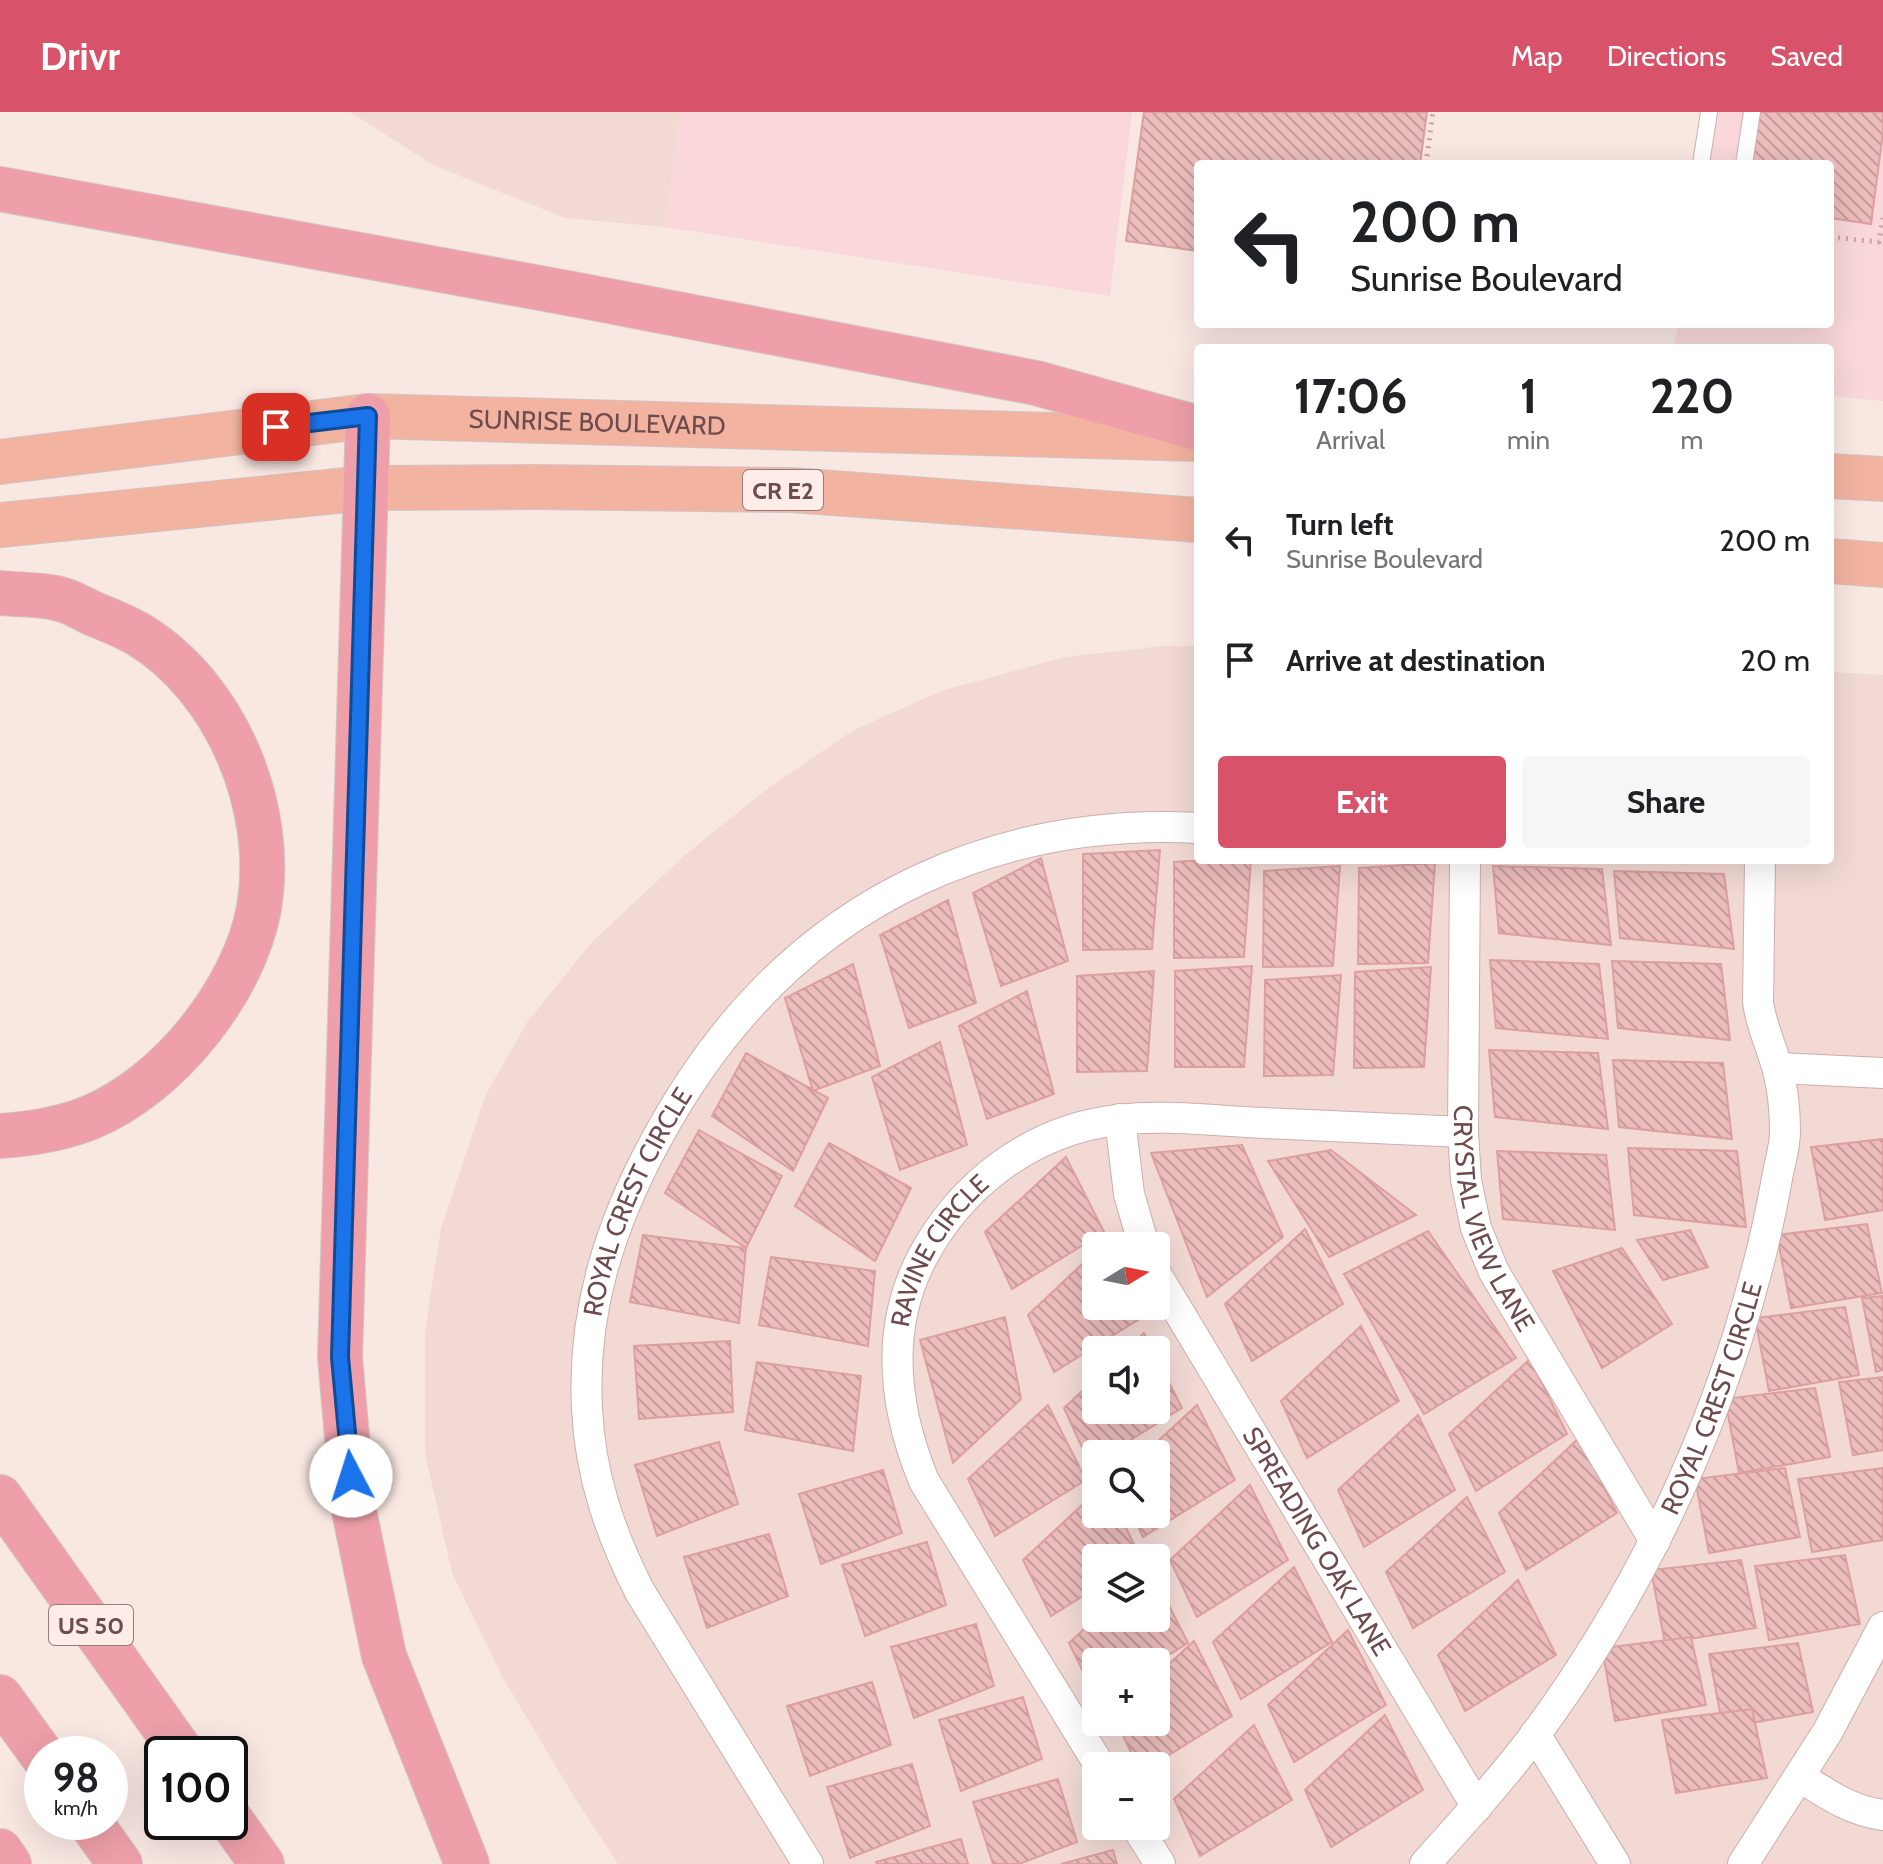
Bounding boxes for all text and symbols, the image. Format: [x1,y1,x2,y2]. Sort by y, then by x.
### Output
text: Drivr [40,33,120,80]
text: Map [1511,39,1563,73]
text: Directions [1607,39,1726,73]
text: Saved [1770,39,1843,73]
text: 200 m [1350,188,1520,256]
icon: left [1218,192,1322,296]
text: Sunrise Boulevard [1350,256,1623,300]
text: 17:06 [1294,367,1407,425]
text: 1 [1520,367,1537,425]
text: 220 [1650,367,1734,425]
pin [242,393,310,461]
street label: SUNRISE BOULEVARD [468,403,726,442]
icon: arrive [254,405,298,449]
text: Arrival [1316,424,1385,456]
text: min [1507,424,1550,456]
text: m [1681,424,1703,456]
road number: CR E2 [743,470,823,510]
text: Turn left [1286,506,1394,543]
icon: left [1218,518,1262,562]
text: 200 m [1719,522,1810,559]
text: Sunrise Boulevard [1286,543,1483,575]
icon: arrive [1218,638,1262,682]
text: Arrive at destination [1286,642,1546,679]
text: 20 m [1740,642,1810,679]
button: Exit [1218,756,1506,848]
button: Share [1522,756,1810,848]
street label: ROYAL CREST CIRCLE [576,1082,699,1319]
street label: CRYSTAL VIEW LANE [1447,1105,1542,1337]
street label: RAVINE CIRCLE [884,1167,995,1329]
north arrow [1082,1232,1170,1320]
map controls [1082,1232,1170,1840]
street label: ROYAL CREST CIRCLE [1654,1278,1769,1520]
button: sound [1082,1336,1170,1424]
street label: SPREADING OAK LANE [1236,1421,1398,1662]
position arrow [309,1434,393,1518]
button: search [1082,1440,1170,1528]
button: layers [1082,1544,1170,1632]
road number: US 50 [49,1605,133,1645]
button: + [1082,1648,1170,1736]
speed limit sign: 100 [144,1736,248,1840]
button: − [1082,1752,1170,1840]
text: 98 [53,1753,99,1802]
text: km/h [54,1796,98,1820]

